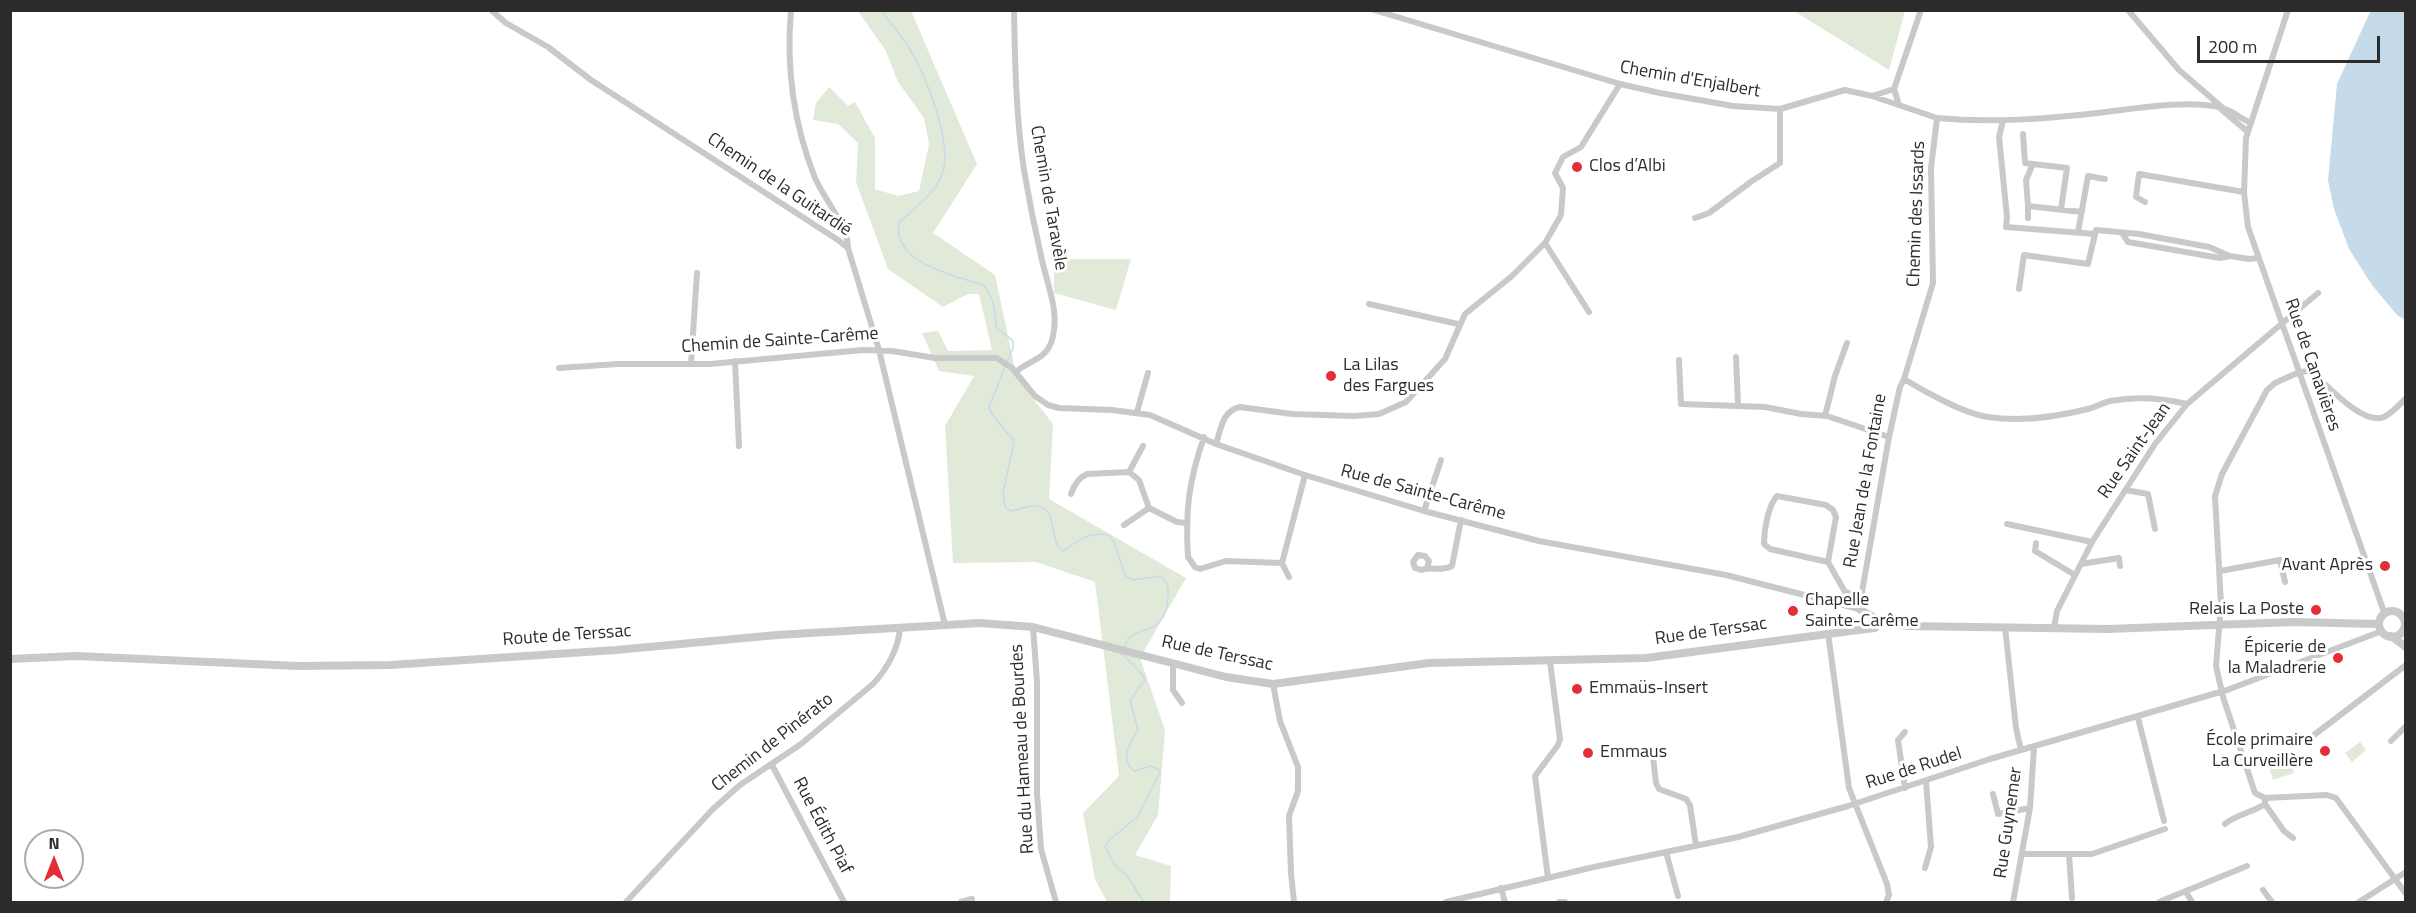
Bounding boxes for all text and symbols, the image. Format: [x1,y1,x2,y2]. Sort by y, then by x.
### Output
scale bar [2200,24,2383,62]
text: 200 m [2208,33,2257,60]
street label: Chemin d'Enjalbert [1618,57,1762,103]
street label: Chemin de Taravèle [1025,124,1071,272]
street label: Chemin de la Guitardié [703,129,855,241]
street label: Chemin des Issards [1904,141,1930,287]
place label: Clos d’Albi [1589,156,1666,178]
marker: Clos d’Albi [1570,160,1584,174]
street label: Rue de Canavières [2279,296,2345,434]
street label: Chemin de Sainte-Carême [681,323,879,359]
place label: La Lilas des Fargues [1343,355,1434,398]
marker: La Lilas des Fargues [1324,369,1338,383]
street label: Rue Jean de la Fontaine [1840,392,1892,570]
street label: Rue Saint-Jean [2094,399,2176,503]
street label: Rue de Sainte-Carême [1338,461,1508,525]
place label: Avant Après [2281,555,2373,577]
marker: Avant Après [2378,559,2392,573]
place label: Chapelle Sainte-Carême [1805,590,1919,632]
place label: Relais La Poste [2189,599,2304,621]
marker: Relais La Poste [2309,603,2323,617]
marker: Chapelle Sainte-Carême [1786,604,1800,618]
street label: Rue de Terssac [1654,613,1768,651]
street label: Route de Terssac [502,621,632,651]
street label: Rue de Terssac [1160,632,1274,676]
place label: Épicerie de la Maladrerie [2228,637,2326,680]
street label: Rue du Hameau de Bourdes [1007,643,1039,855]
marker: Épicerie de la Maladrerie [2331,651,2345,665]
place label: Emmaüs-Insert [1589,678,1708,700]
marker: Emmaüs-Insert [1570,682,1584,696]
street label: Chemin de Pinérato [708,689,838,797]
place label: École primaire La Curveillère [2206,730,2313,772]
place label: Emmaus [1600,742,1667,764]
street label: Rue de Rudel [1863,743,1965,795]
marker: École primaire La Curveillère [2318,744,2332,758]
marker: Emmaus [1581,746,1595,760]
street label: Rue Guynemer [1991,766,2027,880]
street label: Rue Édith Piaf [787,774,857,878]
north arrow [24,829,84,889]
text: N [48,831,60,855]

